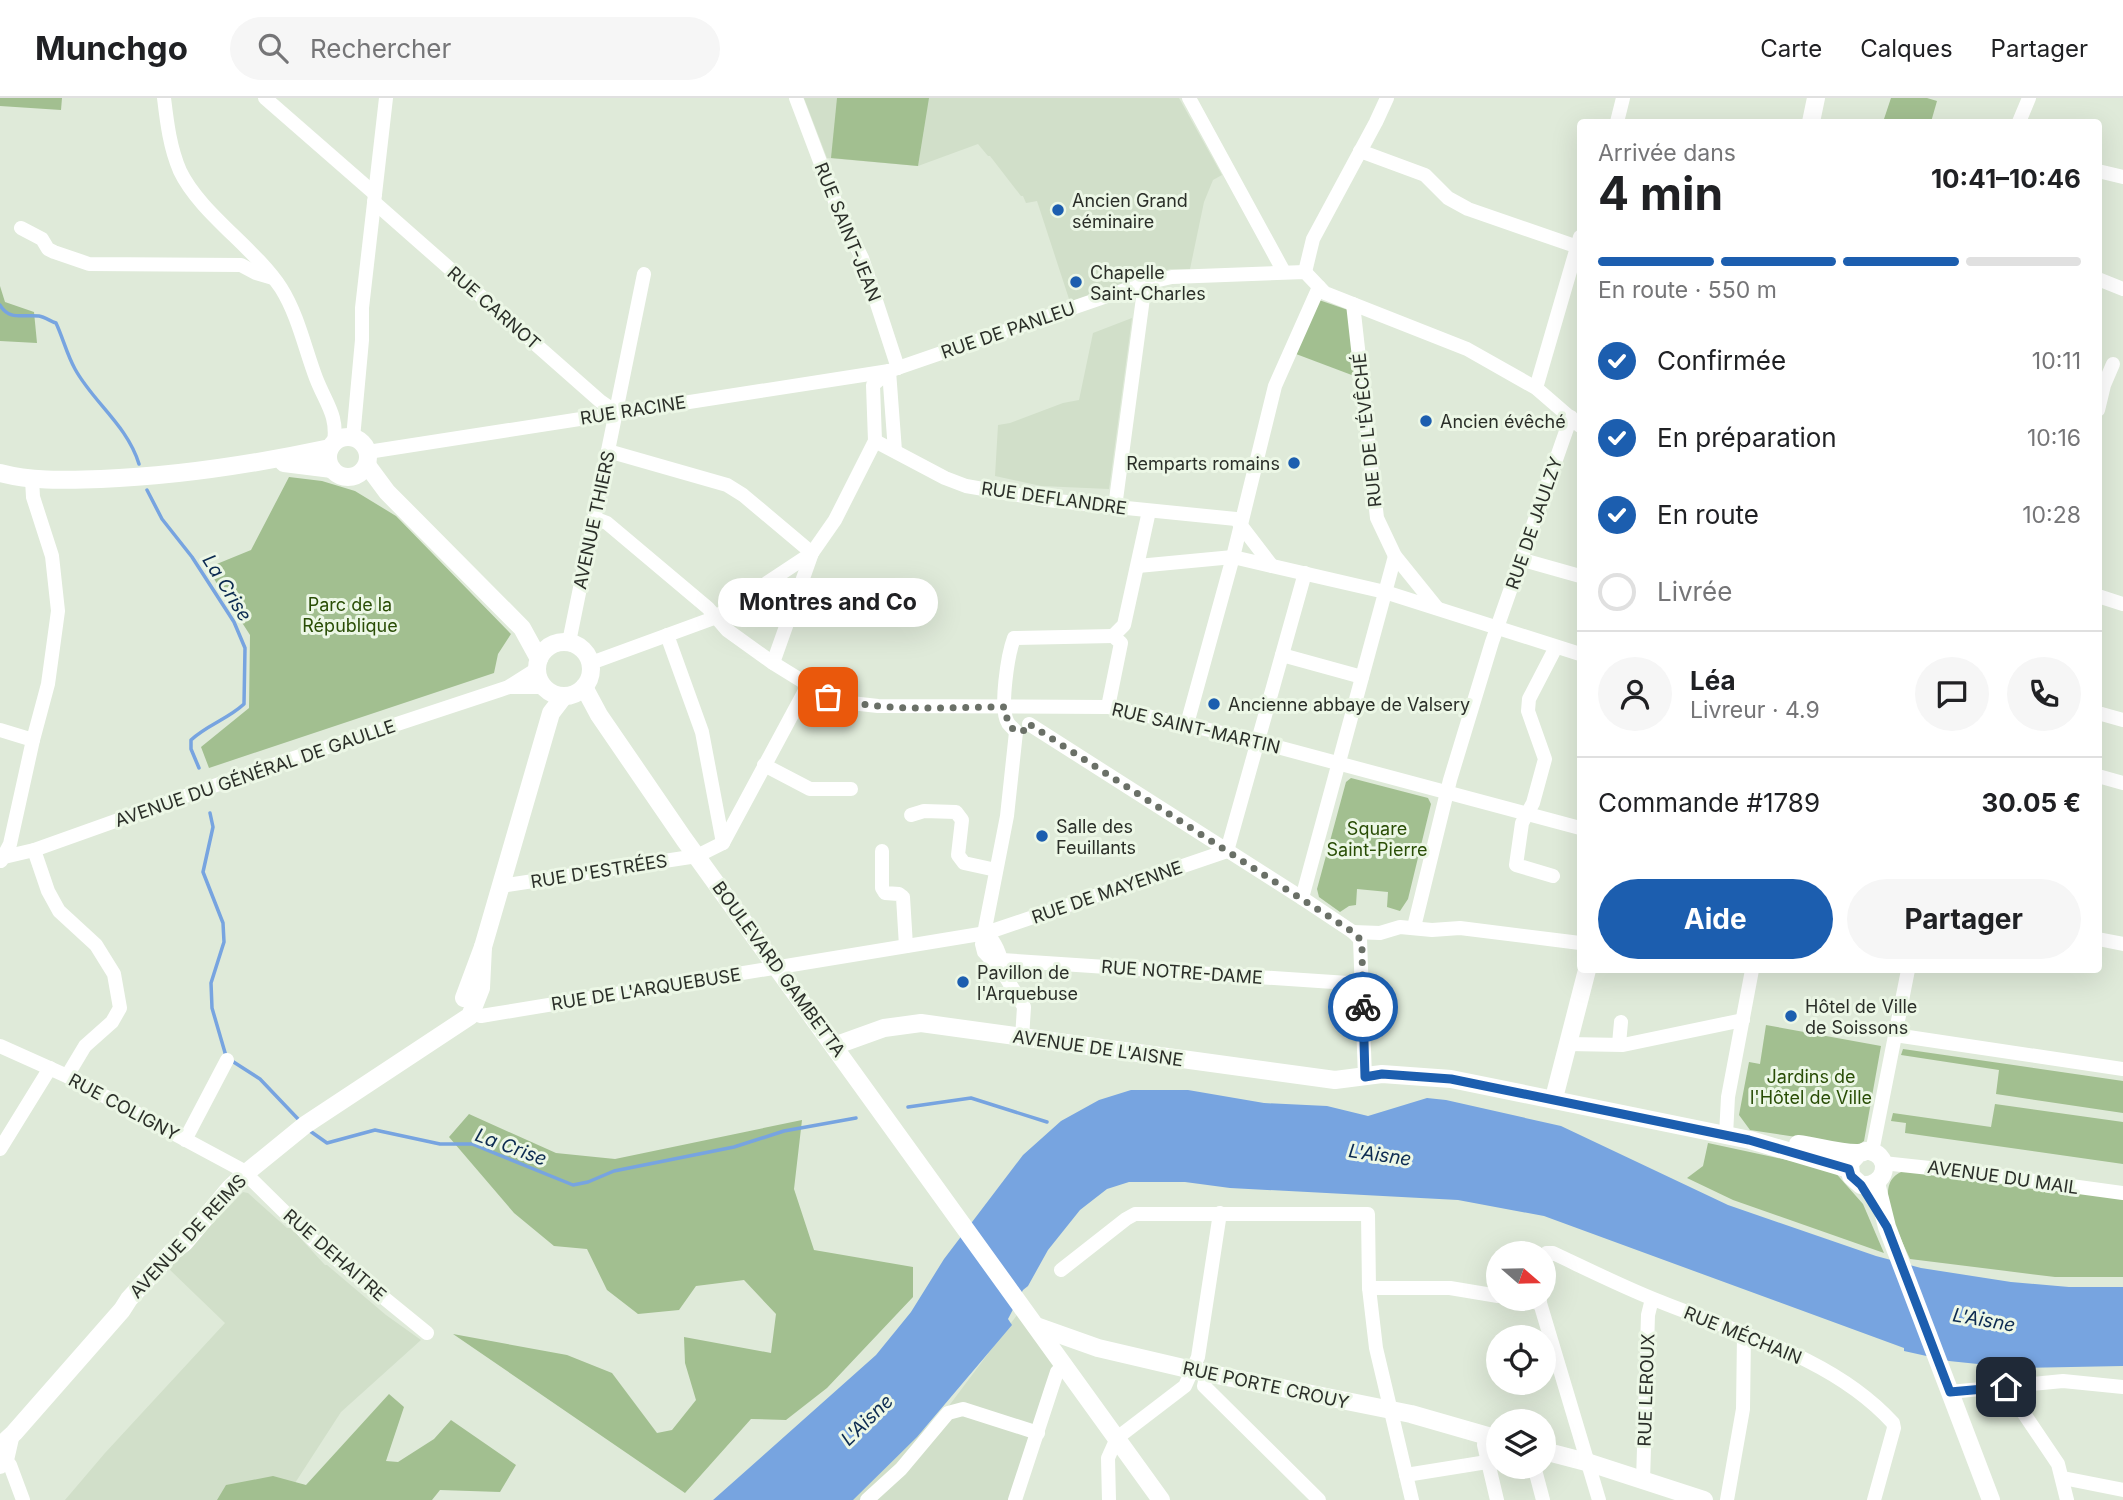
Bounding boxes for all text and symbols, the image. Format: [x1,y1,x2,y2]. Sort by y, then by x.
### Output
search box [230,17,720,80]
text: Munchgo [35,28,188,68]
icon: search [254,29,292,67]
text: Rechercher [310,33,451,64]
text: Carte [1760,34,1822,63]
text: Calques [1860,34,1953,63]
text: Partager [1991,34,2088,63]
text: Arrivée dans [1598,139,1736,167]
street label: RUE SAINT-JEAN [811,159,885,305]
text: 10:41–10:46 [1931,163,2081,194]
text: 4 min [1598,165,1723,221]
place label: Ancien Grand séminaire [1072,190,1188,232]
marker: Ancien Grand séminaire [1050,202,1066,218]
street label: RUE CARNOT [443,262,545,354]
place label: Chapelle Saint-Charles [1090,262,1206,304]
marker: Chapelle Saint-Charles [1068,274,1084,290]
text: En route · 550 m [1598,276,1777,304]
street label: RUE DE PANLEU [938,297,1078,363]
icon: check [1598,342,1636,380]
text: Confirmée [1657,345,1786,376]
text: 10:11 [2032,347,2081,375]
street label: RUE DE L'ÉVÊCHÉ [1347,352,1386,508]
street label: RUE RACINE [579,391,687,429]
place label: Ancien évêché [1440,411,1566,432]
marker: Ancien évêché [1418,413,1434,429]
icon: check [1598,419,1636,457]
text: En préparation [1657,422,1837,453]
text: 10:16 [2027,424,2081,452]
street label: AVENUE THIERS [569,449,619,591]
place label: Remparts romains [1126,453,1280,474]
street label: RUE DE JAULZY [1501,454,1567,592]
marker: Remparts romains [1286,455,1302,471]
street label: RUE DEFLANDRE [980,477,1128,519]
icon: check [1598,496,1636,534]
text: En route [1657,499,1759,530]
text: 10:28 [2022,501,2081,529]
water label: La Crise [197,550,257,626]
text: Livrée [1657,576,1732,607]
callout: Montres and Co [718,578,938,627]
text: Montres and Co [739,588,917,616]
park label: Parc de la République [302,594,398,636]
button: person [1598,657,1672,731]
button: chat [1915,657,1989,731]
button: phone [2007,657,2081,731]
text: Léa [1690,665,1736,696]
pin [798,667,858,727]
icon: bag [809,678,847,716]
place label: Ancienne abbaye de Valsery [1228,694,1470,715]
marker: Ancienne abbaye de Valsery [1206,696,1222,712]
text: Livreur · 4.9 [1690,696,1820,724]
street label: RUE SAINT-MARTIN [1110,698,1282,758]
street label: AVENUE DU GÉNÉRAL DE GAULLE [112,714,398,831]
text: Commande #1789 [1598,787,1820,818]
text: 30.05 € [1981,787,2081,818]
place label: Salle des Feuillants [1056,816,1136,858]
park label: Square Saint-Pierre [1327,818,1427,860]
marker: Salle des Feuillants [1034,828,1050,844]
street label: RUE D'ESTRÉES [529,849,669,892]
street label: RUE DE MAYENNE [1029,856,1185,928]
street label: BOULEVARD GAMBETTA [708,877,850,1061]
button: Aide [1598,879,1833,959]
button: Partager [1847,879,2081,959]
street label: RUE NOTRE-DAME [1101,956,1263,988]
place label: Pavillon de l'Arquebuse [977,962,1078,1004]
street label: RUE DE L'ARQUEBUSE [550,964,742,1014]
courier [1328,972,1398,1042]
marker: Pavillon de l'Arquebuse [955,974,971,990]
icon: bike [1344,988,1382,1026]
place label: Hôtel de Ville de Soissons [1805,996,1917,1038]
marker: Hôtel de Ville de Soissons [1783,1008,1799,1024]
street label: AVENUE DE L'AISNE [1011,1026,1185,1070]
park label: Jardins de l'Hôtel de Ville [1750,1066,1872,1108]
street label: RUE COLIGNY [65,1069,183,1145]
water label: La Crise [472,1123,550,1171]
water label: L'Aisne [1347,1139,1413,1171]
street label: AVENUE DU MAIL [1926,1156,2080,1198]
street label: AVENUE DE REIMS [125,1170,251,1302]
street label: RUE DEHAITRE [279,1205,391,1305]
north arrow [1486,1241,1556,1311]
map controls [1486,1241,1556,1479]
street label: RUE MÉCHAIN [1681,1301,1805,1368]
water label: L'Aisne [1951,1303,2017,1337]
button: locate [1486,1325,1556,1395]
street label: RUE LEROUX [1634,1333,1658,1447]
street label: RUE PORTE CROUY [1181,1357,1351,1413]
pin [1976,1357,2036,1417]
icon: home [1987,1368,2025,1406]
water label: L'Aisne [836,1390,898,1450]
button: layers [1486,1409,1556,1479]

